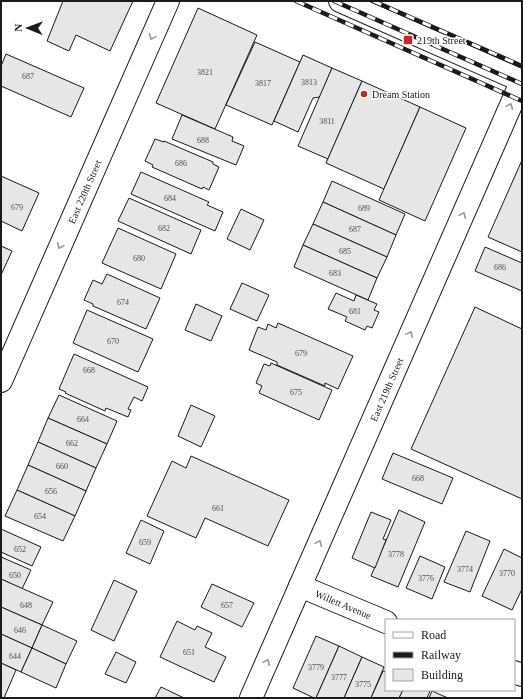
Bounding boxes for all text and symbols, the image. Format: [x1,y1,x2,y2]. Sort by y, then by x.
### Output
north arrow [8,8,48,48]
text: N [12,24,24,32]
one-way arrow [149,32,157,40]
marker: 219th Street [402,34,414,46]
place label: 219th Street [417,35,466,46]
house number: 3821 [197,68,213,77]
house number: 687 [22,72,34,81]
house number: 3813 [301,78,317,87]
house number: 3817 [255,79,271,88]
marker: Dream Station [359,89,369,99]
place label: Dream Station [372,89,430,100]
one-way arrow [506,103,514,110]
house number: 3811 [319,117,335,126]
house number: 688 [197,136,209,145]
street label: East 220th Street [66,158,104,225]
house number: 686 [175,159,187,168]
house number: 684 [164,194,176,203]
house number: 679 [11,203,23,212]
house number: 689 [358,204,370,213]
one-way arrow [458,212,466,219]
house number: 682 [158,224,170,233]
house number: 687 [349,225,361,234]
one-way arrow [57,242,65,249]
house number: 685 [339,247,351,256]
house number: 680 [133,254,145,263]
house number: 686 [494,263,506,272]
house number: 683 [329,269,341,278]
house number: 674 [117,298,129,307]
house number: 681 [349,307,361,316]
one-way arrow [406,331,414,338]
house number: 670 [107,337,119,346]
house number: 679 [295,349,307,358]
street label: East 219th Street [368,356,406,423]
house number: 668 [83,366,95,375]
house number: 675 [290,388,302,397]
house number: 664 [77,415,89,424]
house number: 662 [66,439,78,448]
house number: 660 [56,462,68,471]
house number: 668 [412,474,424,483]
house number: 656 [45,487,57,496]
house number: 661 [212,504,224,513]
house number: 654 [34,512,46,521]
house number: 659 [139,538,151,547]
one-way arrow [314,540,322,548]
house number: 652 [14,545,26,554]
house number: 3778 [388,550,404,559]
house number: 3774 [457,565,473,574]
house number: 3770 [499,569,515,578]
house number: 650 [9,571,21,580]
house number: 3776 [418,574,434,583]
street label: Willett Avenue [313,588,373,621]
house number: 648 [20,601,32,610]
house number: 657 [221,601,233,610]
legend [385,619,515,691]
house number: 646 [14,626,26,635]
text: Road [421,628,446,642]
house number: 651 [183,648,195,657]
text: Railway [421,648,461,662]
house number: 644 [9,652,21,661]
one-way arrow [262,659,270,666]
house number: 3779 [308,663,324,672]
text: Building [421,668,463,682]
house number: 3777 [331,673,347,682]
house number: 3775 [355,680,371,689]

